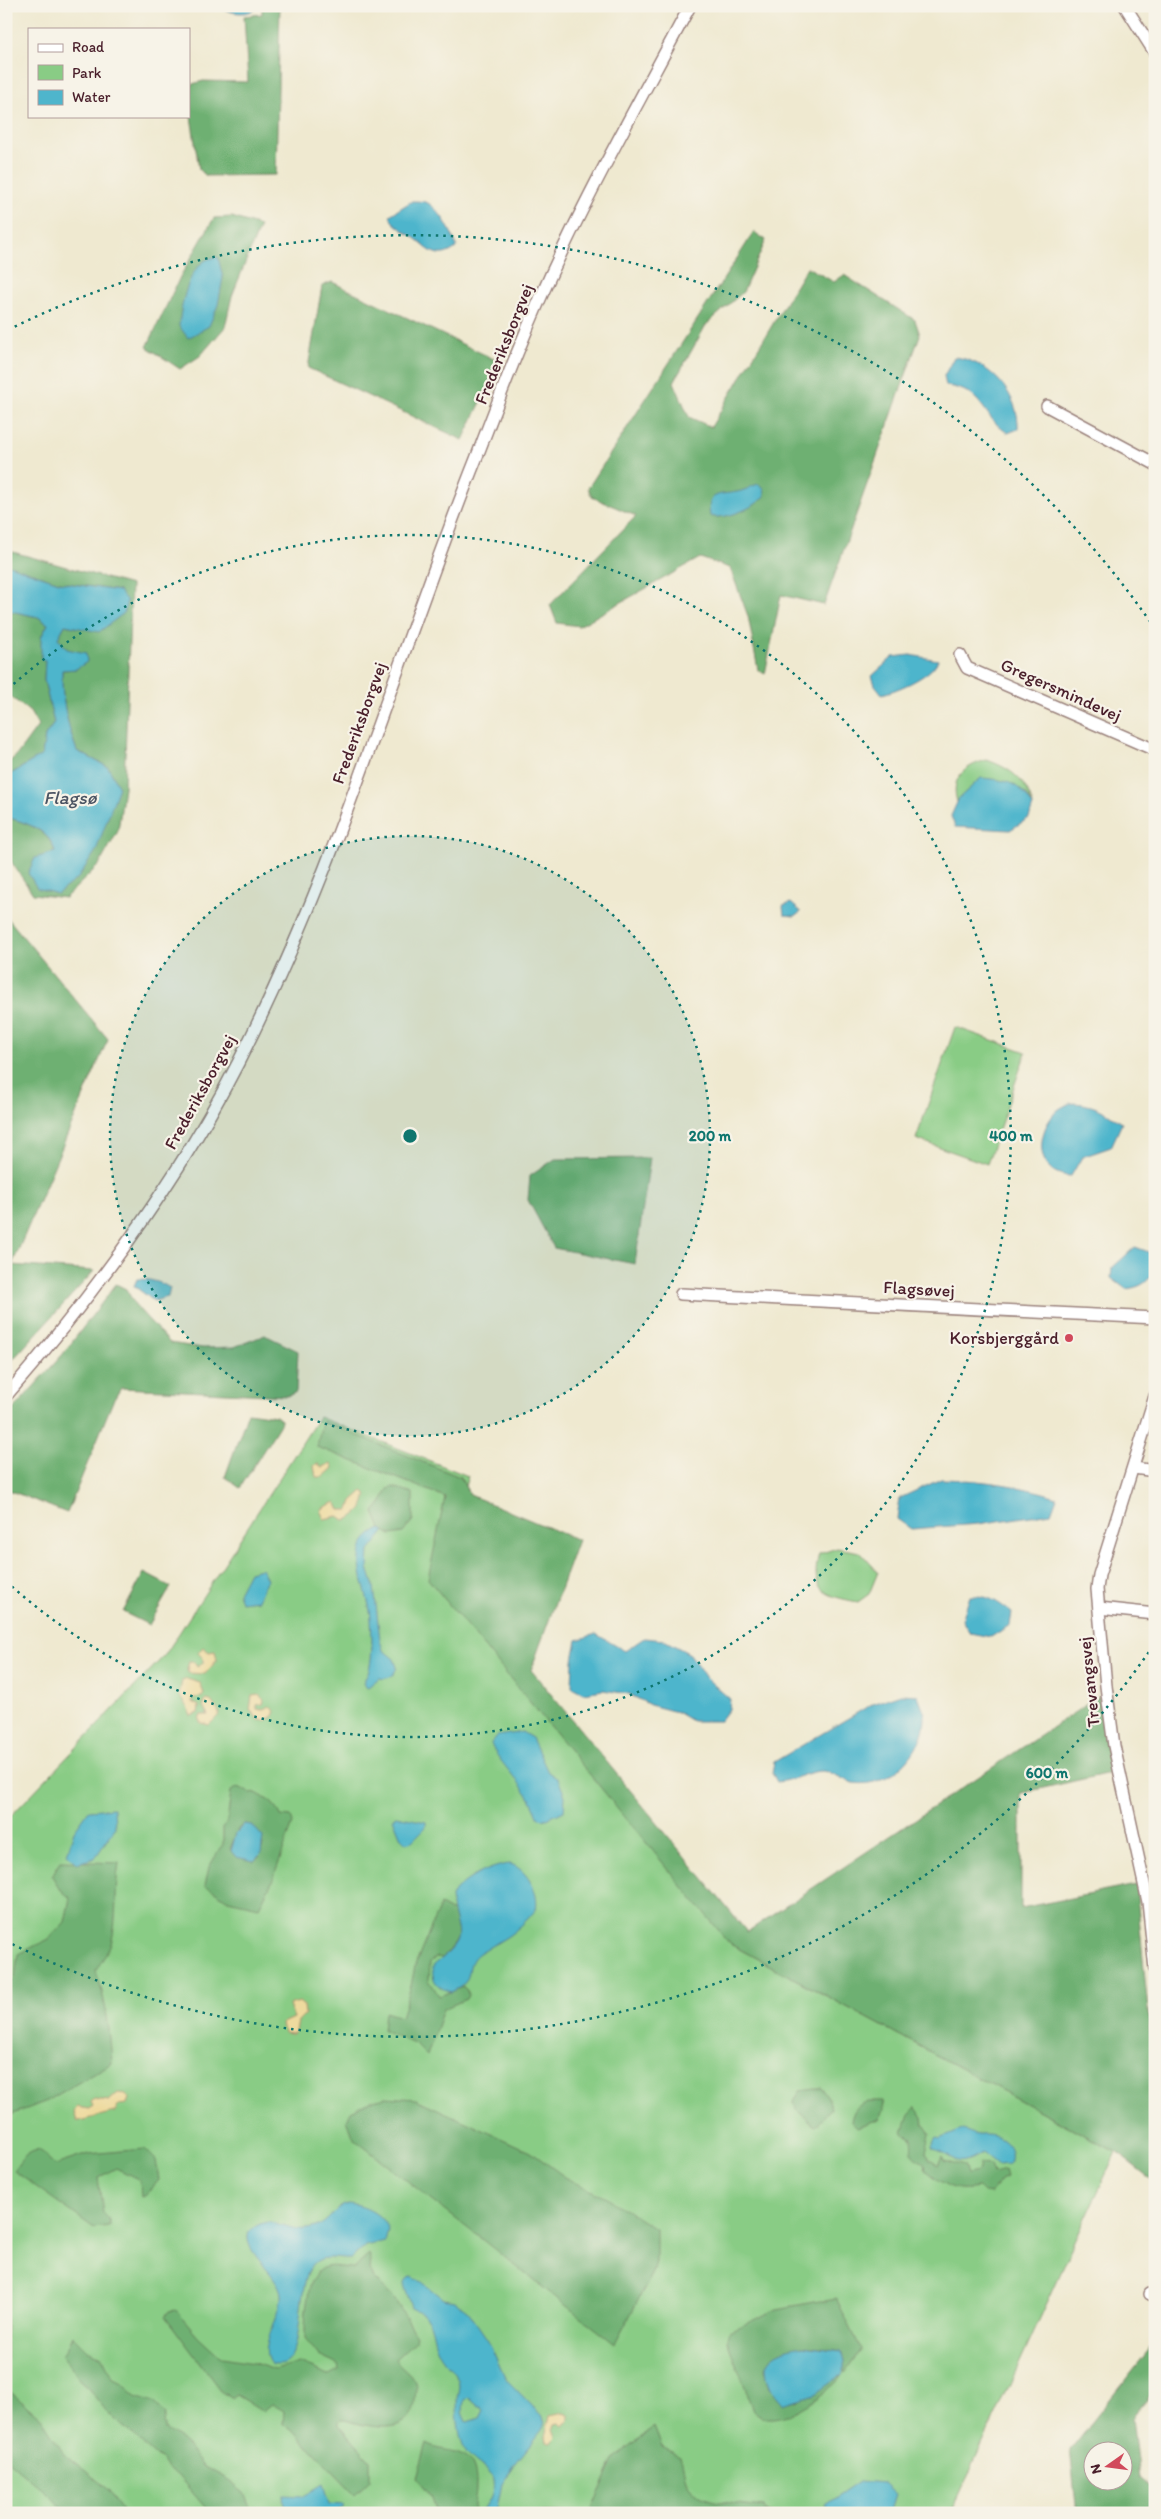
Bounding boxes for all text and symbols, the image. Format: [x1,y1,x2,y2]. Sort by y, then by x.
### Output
legend [28,28,190,118]
text: Road [72,38,105,56]
text: Park [72,64,102,82]
text: Water [72,88,111,106]
street label: Frederiksborgvej [470,280,538,408]
street label: Gregersmindevej [997,654,1125,726]
street label: Frederiksborgvej [327,659,391,787]
water label: Flagsø [44,786,98,809]
street label: Frederiksborgvej [159,1031,241,1153]
centre of rings [401,1127,419,1145]
text: 200 m [689,1127,732,1145]
text: 400 m [989,1127,1033,1145]
street label: Flagsøvej [883,1276,955,1302]
place label: Korsbjerggård [950,1327,1059,1349]
marker: Korsbjerggård [1063,1332,1075,1344]
street label: Trevangsvej [1073,1636,1105,1728]
text: 600 m [1026,1764,1069,1782]
north arrow [1084,2442,1134,2492]
text: N [1086,2462,1105,2476]

